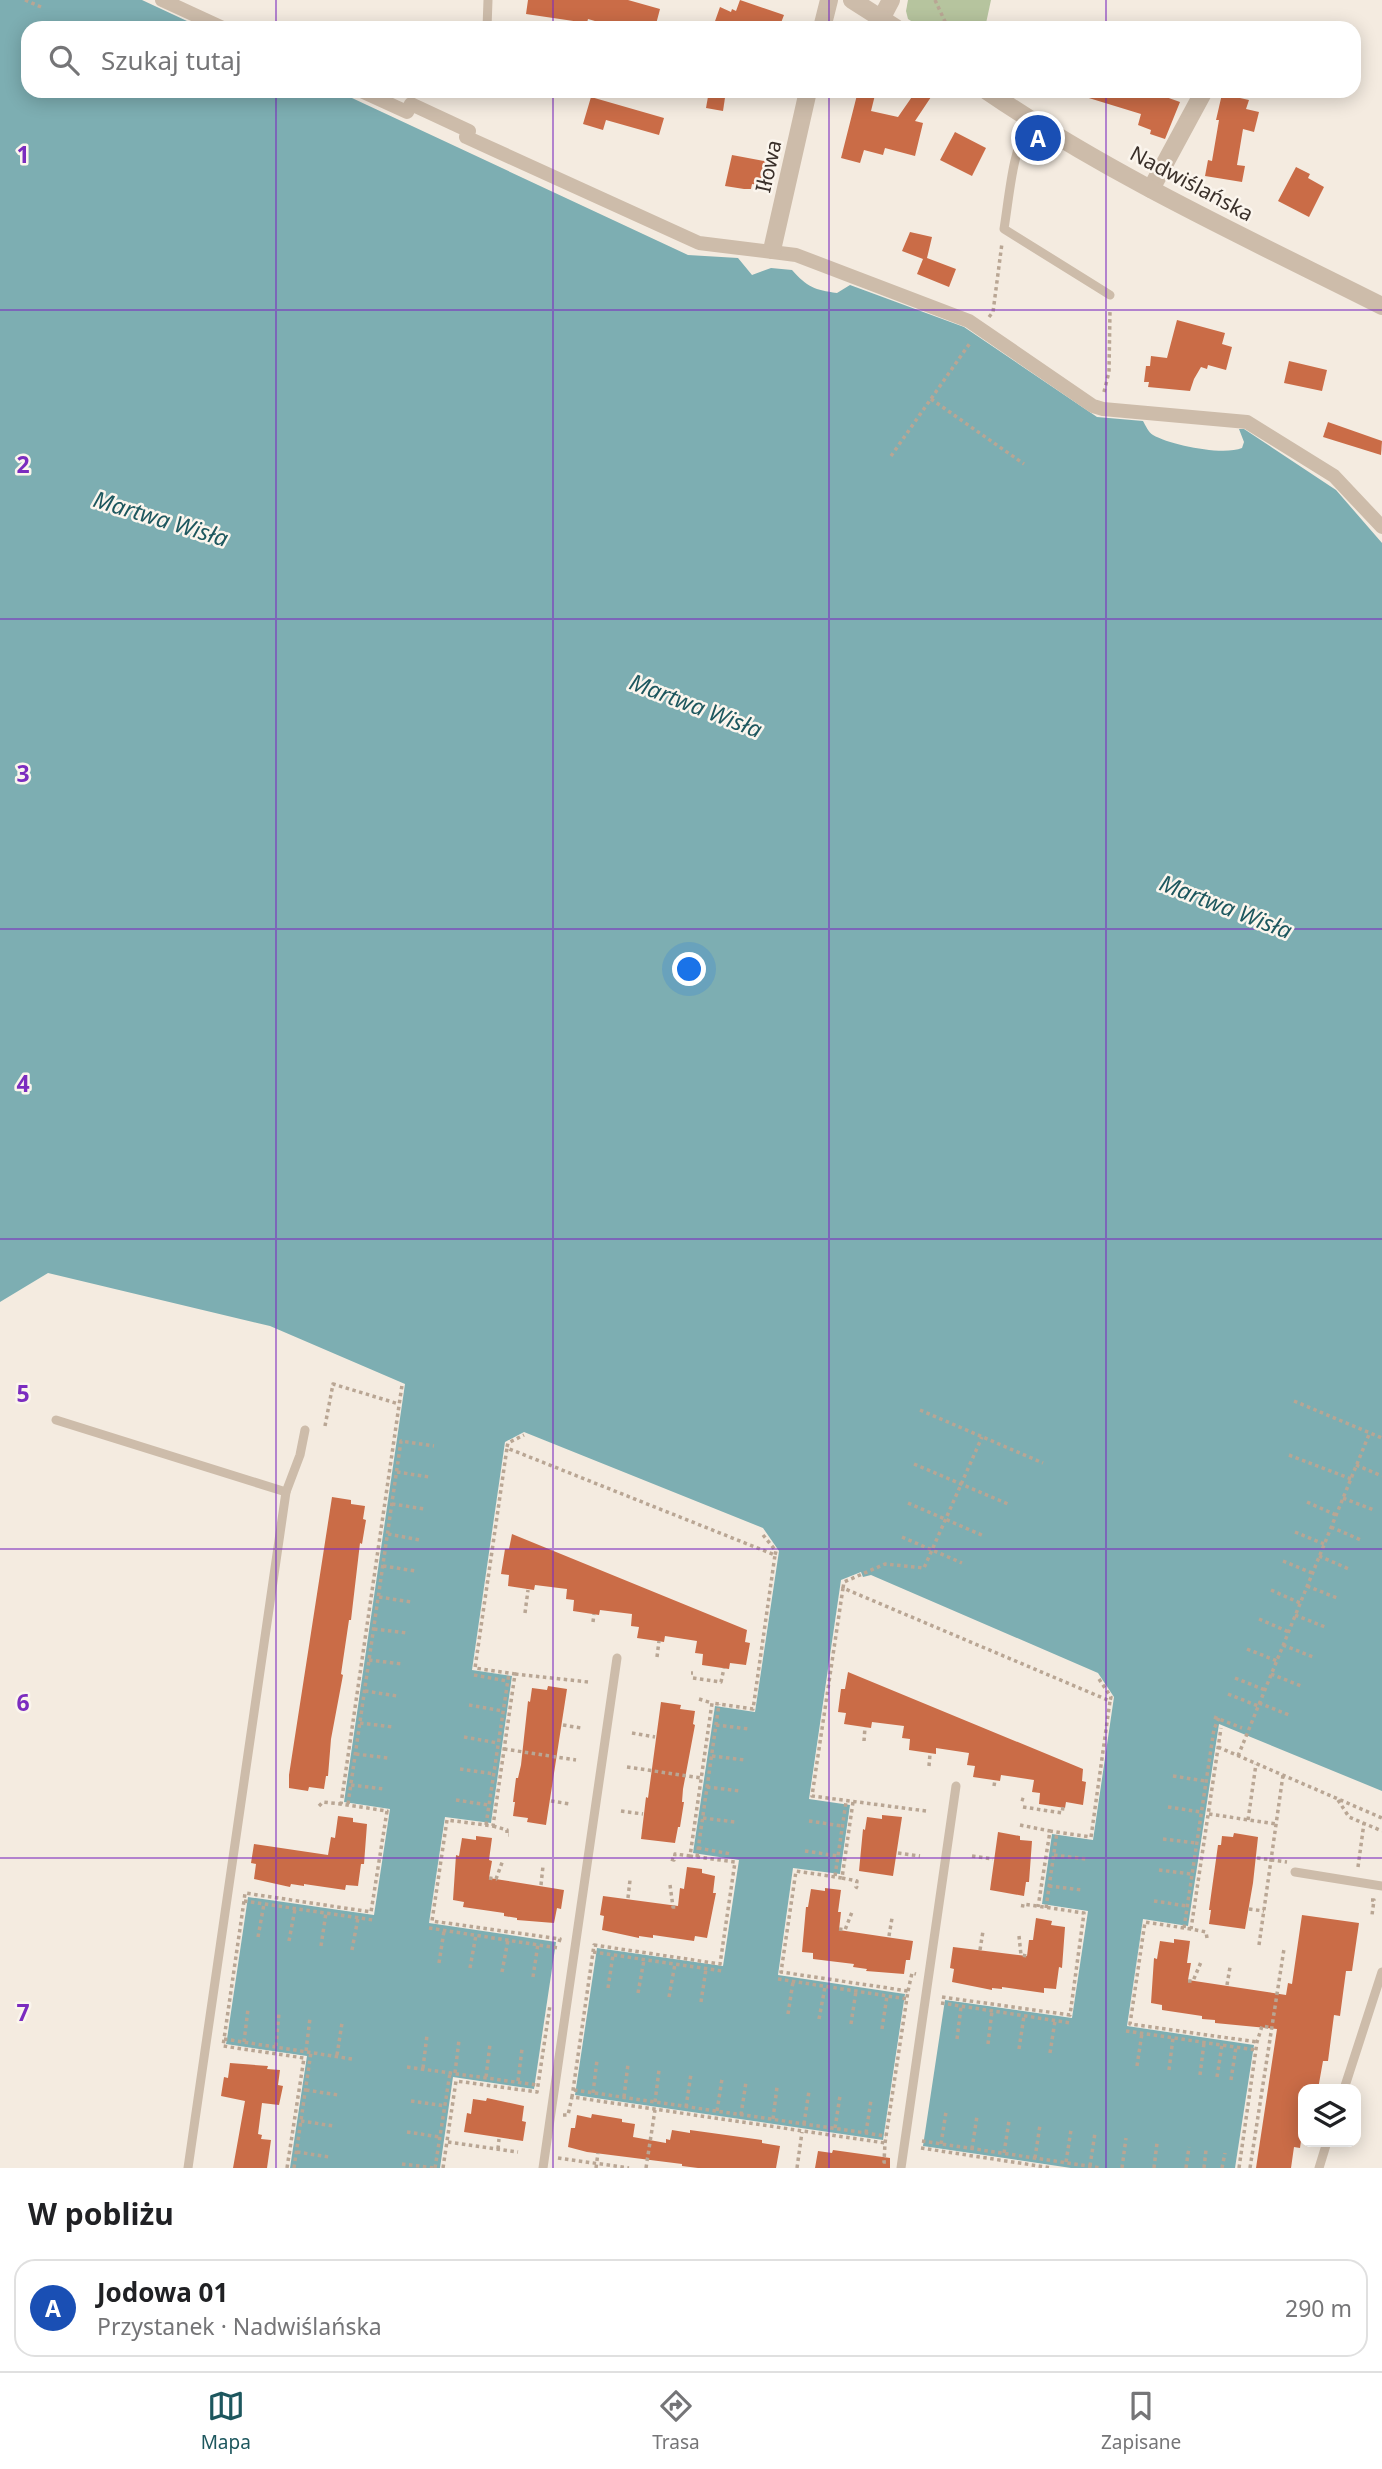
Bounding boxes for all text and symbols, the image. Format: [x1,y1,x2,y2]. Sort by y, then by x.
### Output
search box [21,21,1361,98]
icon: search [45,41,83,79]
text: Szukaj tutaj [101,42,242,78]
pin: A [1015,112,1061,164]
street label: Iłowa [748,137,788,195]
text: 1 [16,138,30,170]
street label: Nadwiślańska [1125,139,1259,227]
text: 2 [16,448,30,480]
water label: Martwa Wisła [90,482,232,554]
water label: Martwa Wisła [625,665,767,745]
text: 3 [16,757,30,789]
water label: Martwa Wisła [1155,866,1297,946]
your location [672,952,706,986]
text: 4 [16,1067,30,1099]
text: 5 [16,1377,30,1409]
text: 6 [16,1686,30,1718]
text: 7 [16,1996,30,2028]
map controls [1298,2084,1361,2147]
button: layers [1298,2084,1361,2147]
text: W pobliżu [28,2193,174,2234]
text: Jodowa 01 [97,2274,228,2310]
text: A [45,2292,61,2324]
text: 290 m [1285,2292,1352,2324]
text: Przystanek · Nadwiślańska [97,2310,382,2342]
tab: Mapa [201,2387,251,2455]
tab: Trasa [652,2387,700,2455]
tab: Zapisane [1101,2387,1181,2455]

